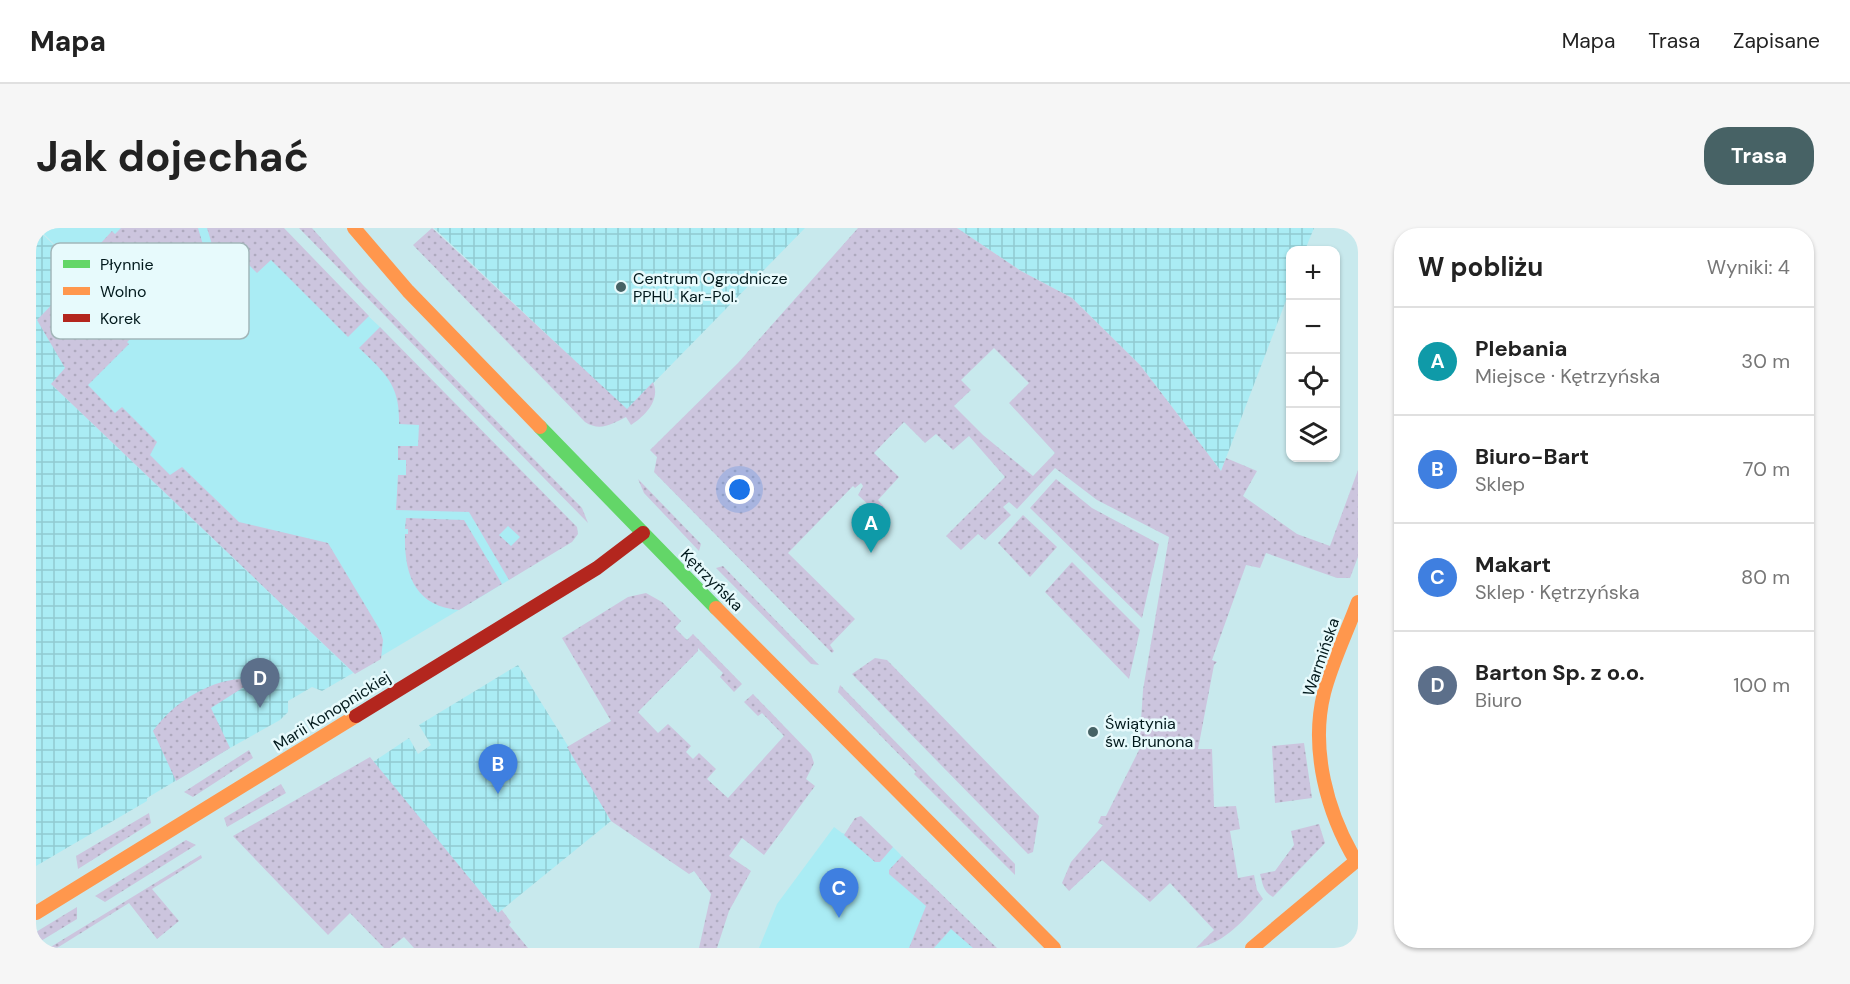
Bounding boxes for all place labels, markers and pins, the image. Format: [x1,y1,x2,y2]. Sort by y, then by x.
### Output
place label: Centrum Ogrodnicze PPHU. Kar-Pol. [633,268,788,307]
marker: Centrum Ogrodnicze PPHU. Kar-Pol. [614,280,628,294]
pin: A [852,504,890,553]
pin: D [240,658,280,708]
place label: Świątynia św. Brunona [1105,713,1193,752]
marker: Świątynia św. Brunona [1086,725,1100,739]
pin: B [478,744,518,794]
pin: C [820,868,858,918]

